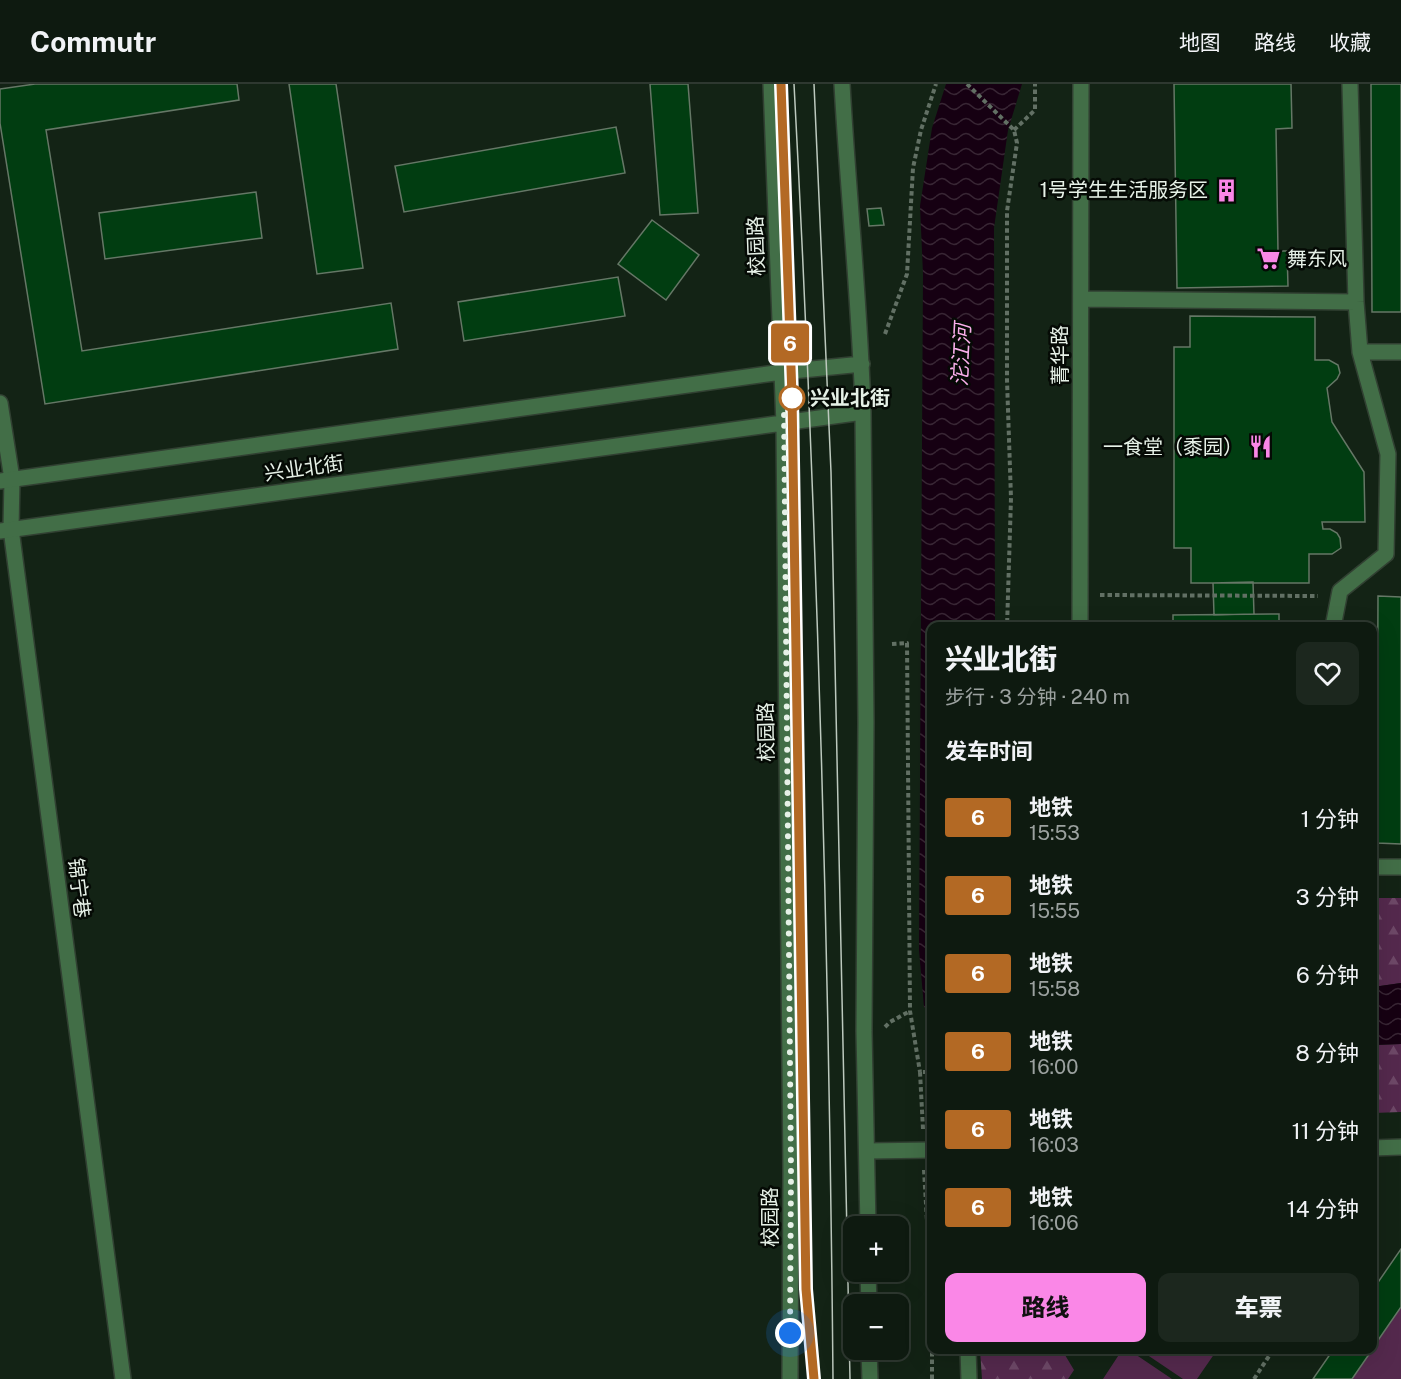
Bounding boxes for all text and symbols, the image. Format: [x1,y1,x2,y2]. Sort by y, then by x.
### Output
text: Commutr [30,25,156,58]
text: 地图 [1179,30,1221,55]
text: 路线 [1254,30,1296,55]
text: 收藏 [1329,30,1371,55]
building icon: 1号学生生活服务区 [1213,177,1239,203]
place label: 1号学生生活服务区 [1040,178,1208,202]
street label: 校园路 [743,216,769,276]
supermarket icon: 舞东风 [1256,246,1282,272]
place label: 舞东风 [1287,247,1347,271]
water label: 沱江河 [947,319,975,387]
line badge: 6 [770,324,810,362]
street label: 菁华路 [1048,325,1072,385]
text: 6 [783,331,797,356]
marker: 兴业北街 [779,385,805,411]
place label: 兴业北街 [810,386,890,410]
restaurant icon: 一食堂（黍园） [1248,434,1274,460]
place label: 一食堂（黍园） [1103,435,1243,459]
street label: 兴业北街 [263,451,345,485]
text: 兴业北街 [945,642,1057,675]
button: heart [1296,642,1359,705]
text: 步行 · 3 分钟 · 240 m [945,685,1130,709]
street label: 校园路 [753,702,779,762]
text: 发车时间 [945,738,1033,764]
text: 地铁 [1029,794,1073,820]
text: 6 [971,805,985,830]
text: 1 分钟 [1301,806,1359,832]
text: 15:53 [1029,821,1080,845]
street label: 锦宁巷 [63,857,95,919]
text: 地铁 [1029,872,1073,898]
text: 6 [971,883,985,908]
text: 3 分钟 [1296,884,1359,910]
text: 15:55 [1029,899,1080,923]
text: 地铁 [1029,950,1073,976]
text: 6 [971,961,985,986]
text: 6 分钟 [1296,962,1359,988]
text: 15:58 [1029,977,1080,1001]
text: 地铁 [1029,1028,1073,1054]
text: 6 [971,1039,985,1064]
text: 8 分钟 [1295,1040,1359,1066]
text: 16:00 [1029,1055,1078,1079]
text: 地铁 [1029,1106,1073,1132]
text: 6 [971,1117,985,1142]
text: 11 分钟 [1292,1118,1359,1144]
text: 16:03 [1029,1133,1079,1157]
text: 地铁 [1029,1184,1073,1210]
street label: 校园路 [758,1187,782,1247]
text: 6 [971,1195,985,1220]
text: 14 分钟 [1287,1196,1359,1222]
text: 16:06 [1029,1211,1079,1235]
map controls [843,1216,909,1360]
button: + [843,1216,909,1282]
button: 路线 [945,1273,1146,1342]
button: 车票 [1158,1273,1359,1342]
button: − [843,1294,909,1360]
your location [775,1318,805,1348]

